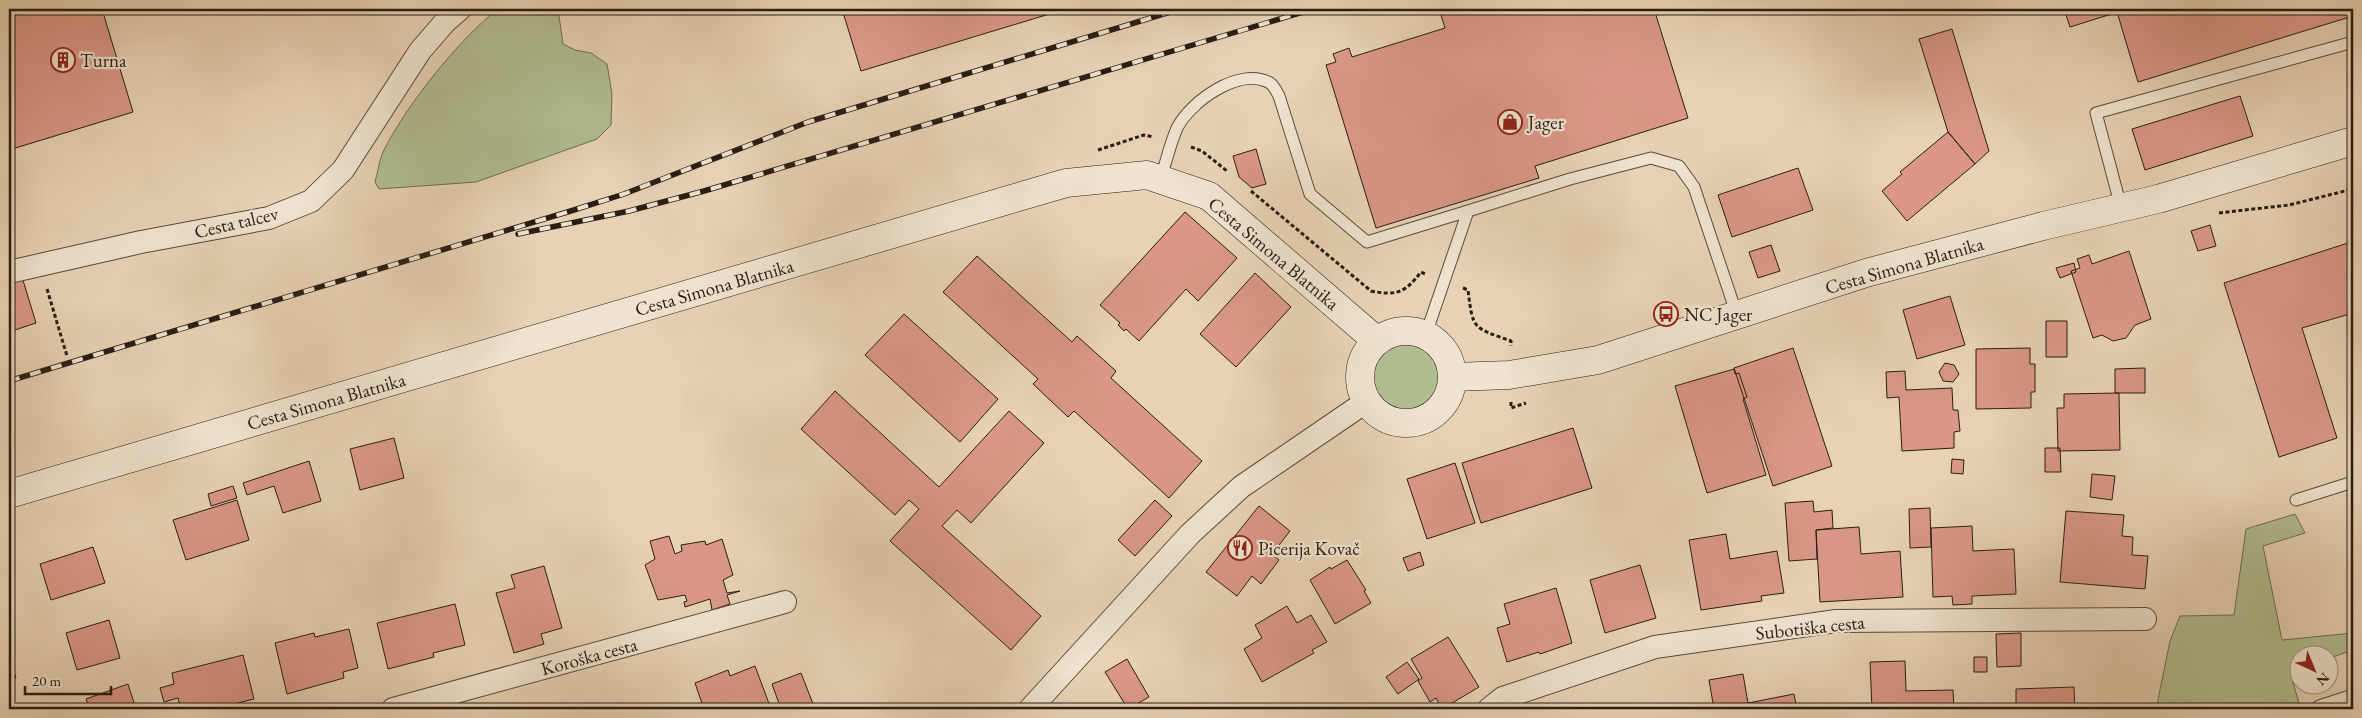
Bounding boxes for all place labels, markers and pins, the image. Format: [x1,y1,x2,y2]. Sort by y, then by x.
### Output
building icon: Turna [50,47,76,73]
place label: Turna [80,48,127,73]
shop icon: Jager [1497,109,1523,135]
place label: Jager [1526,110,1565,135]
bus stop icon: NC Jager [1653,301,1679,327]
place label: NC Jager [1684,302,1753,327]
restaurant icon: Picerija Kovač [1227,535,1253,561]
place label: Picerija Kovač [1258,536,1360,561]

